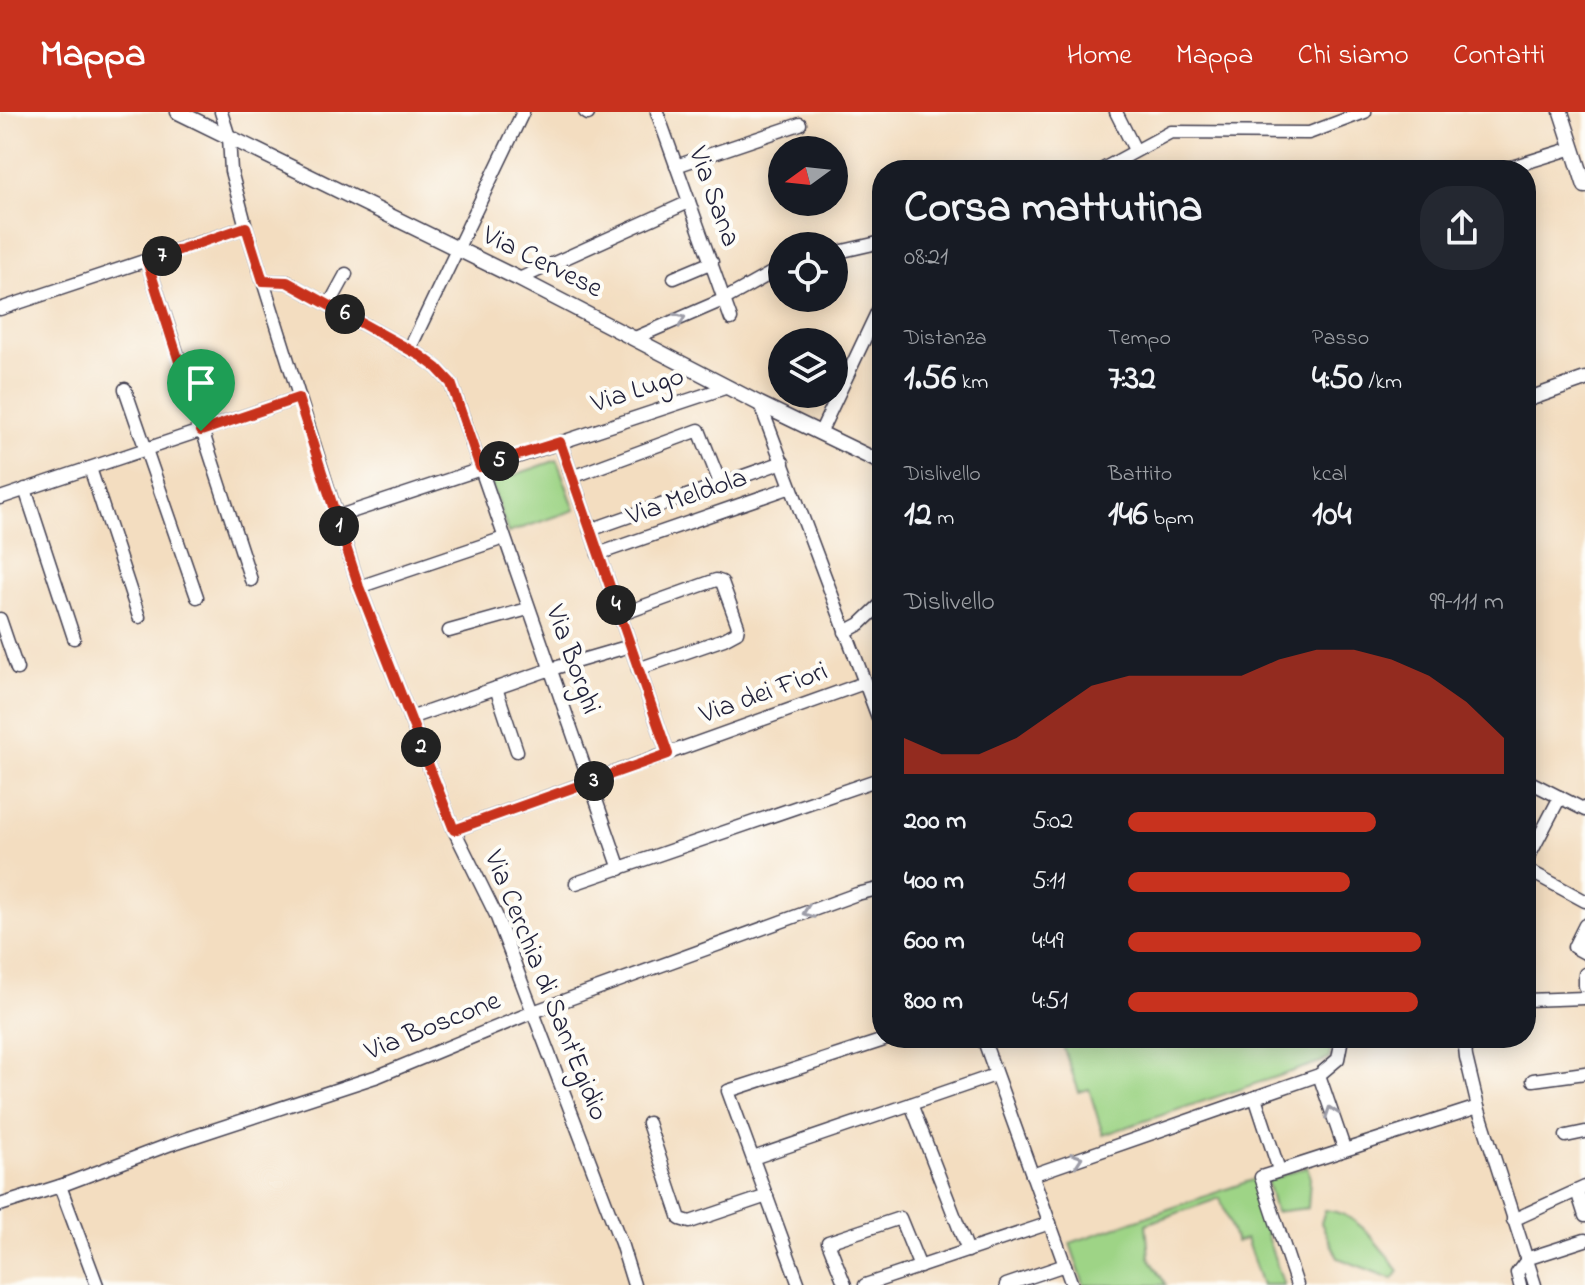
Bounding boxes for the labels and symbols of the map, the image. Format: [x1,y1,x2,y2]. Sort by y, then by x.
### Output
north arrow [768,136,848,216]
street label: Via Sana [676,140,750,253]
street label: Via Cervese [474,216,610,310]
pin: 7 [142,236,182,276]
pin: 6 [325,294,365,334]
one-way arrow [672,312,686,328]
pin [167,349,235,431]
street label: Via Lugo [585,357,690,426]
pin: 5 [479,441,519,481]
street label: Via Meldola [620,458,753,538]
pin: 1 [319,506,359,546]
pin: 4 [596,585,636,625]
street label: Via Borghi [533,599,611,720]
street label: Via dei Fiori [693,652,834,736]
pin: 2 [401,727,441,767]
pin: 3 [574,761,614,801]
street label: Via Cerchia di Sant'Egidio [472,844,618,1127]
one-way arrow [802,902,816,919]
street label: Via Boscone [358,981,507,1073]
one-way arrow [1325,1106,1341,1120]
one-way arrow [1070,1152,1084,1169]

